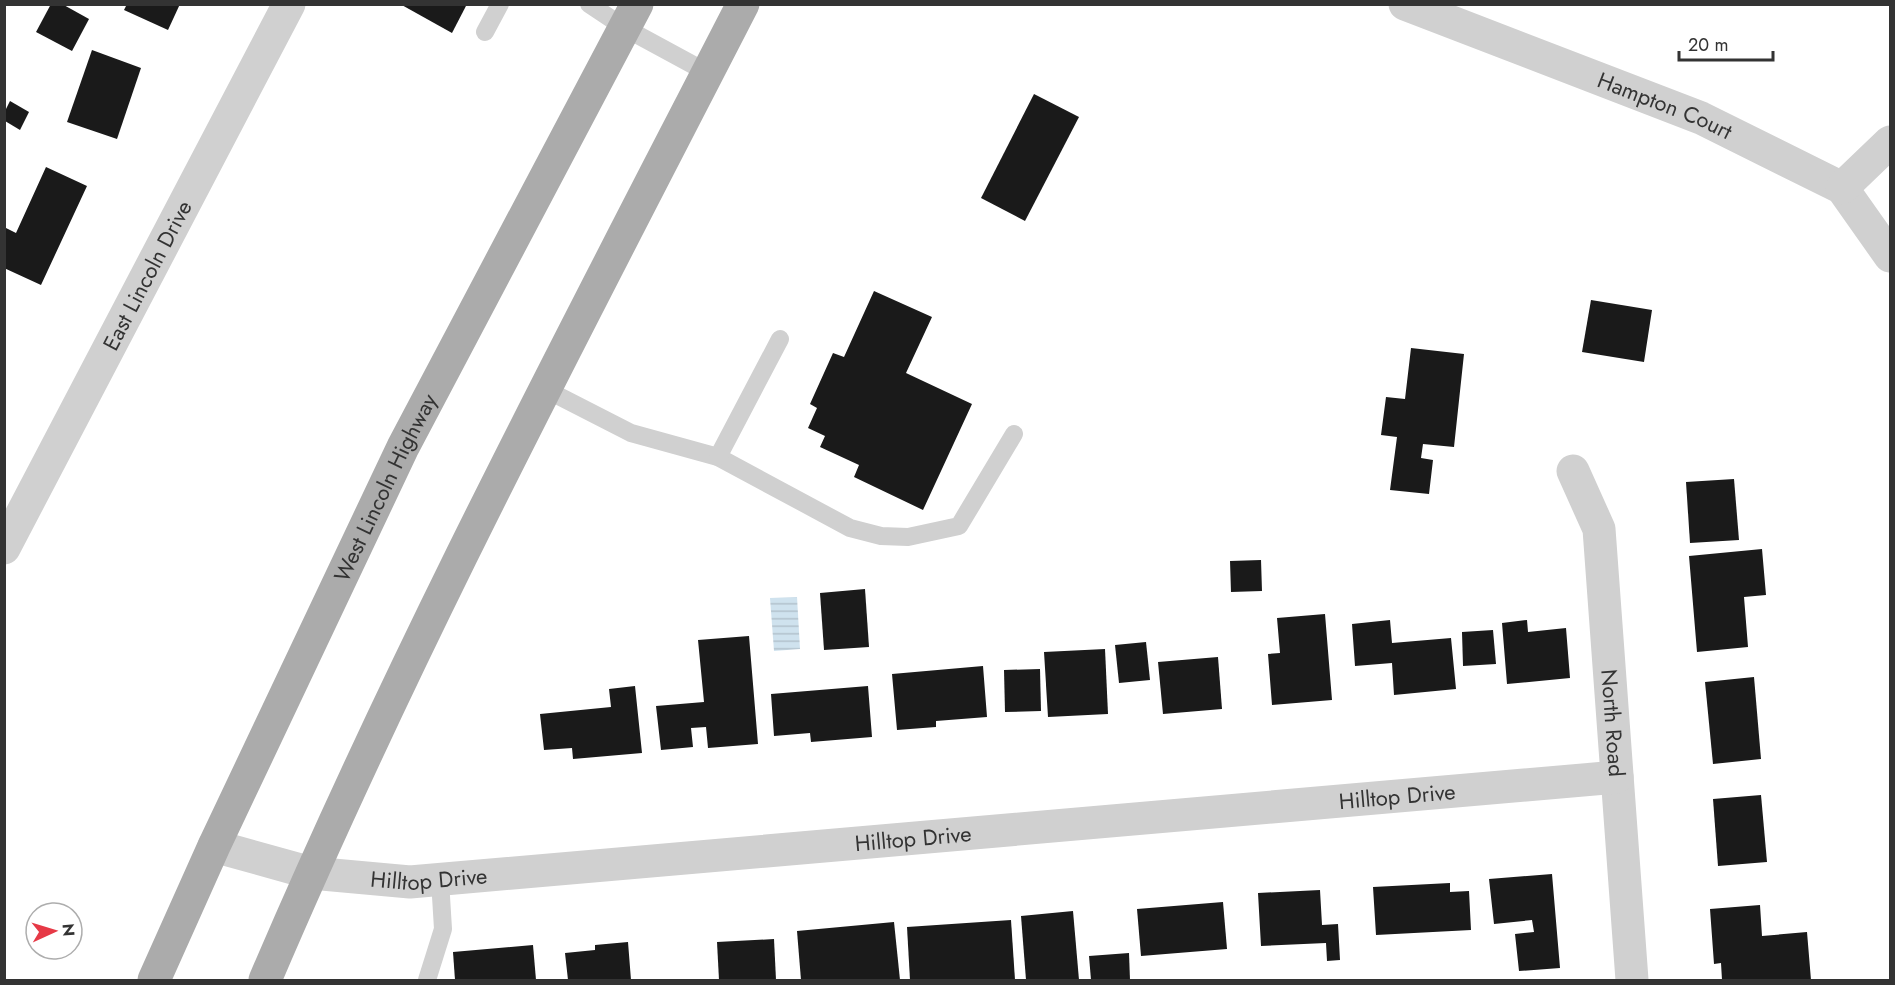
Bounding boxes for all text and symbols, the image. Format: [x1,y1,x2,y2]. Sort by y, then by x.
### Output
scale bar [1679,24,1774,62]
text: 20 m [1688,32,1728,58]
street label: Hampton Court [1593,64,1739,147]
street label: East Lincoln Drive [94,194,199,356]
street label: West Lincoln Highway [326,387,445,587]
street label: North Road [1593,668,1633,778]
street label: Hilltop Drive [1338,775,1457,817]
street label: Hilltop Drive [853,817,973,859]
street label: Hilltop Drive [369,859,488,898]
north arrow [24,901,84,961]
text: N [57,923,80,937]

